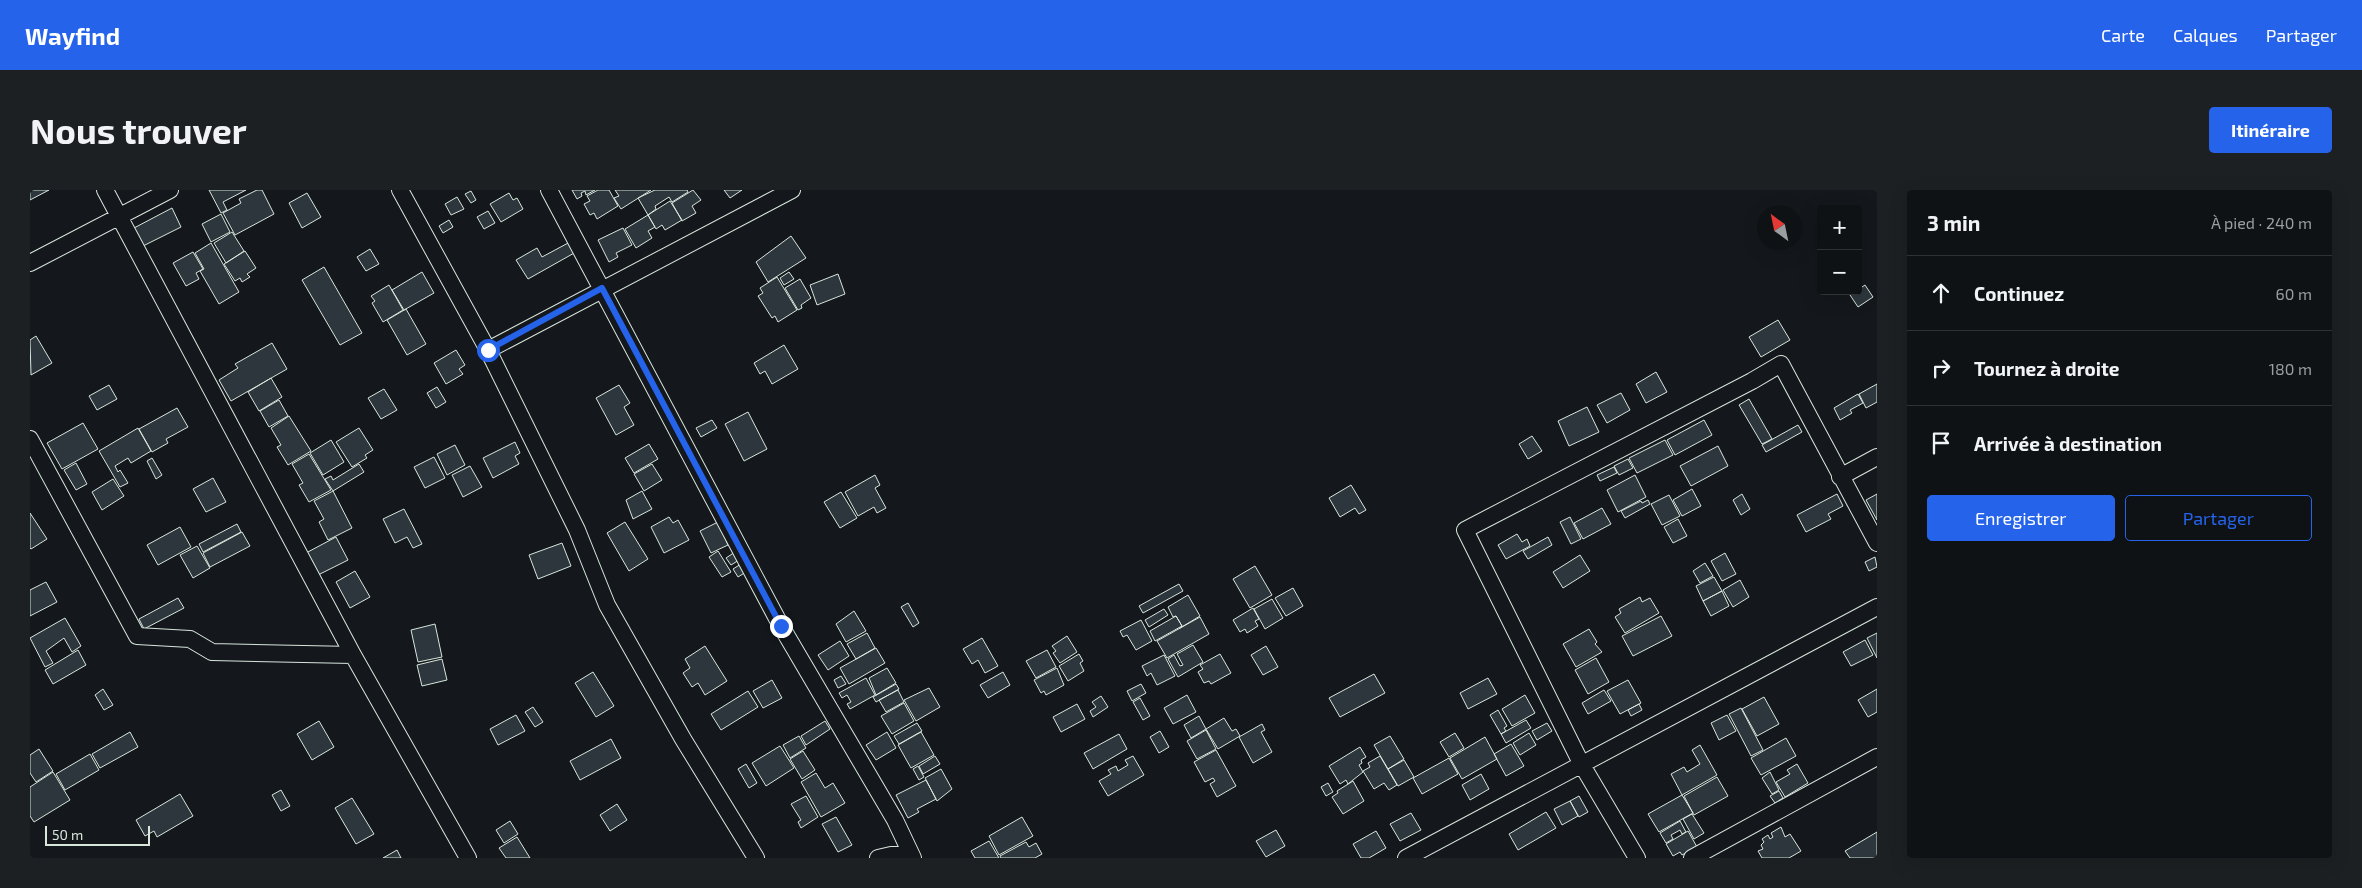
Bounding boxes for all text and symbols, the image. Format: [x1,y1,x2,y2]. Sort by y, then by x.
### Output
text: Wayfind [25,21,120,50]
text: Carte [2101,24,2145,46]
text: Calques [2173,24,2238,46]
text: Partager [2266,24,2337,46]
button: Itinéraire [2209,107,2332,153]
text: Nous trouver [30,109,247,151]
north arrow [1757,205,1802,250]
map controls [1817,205,1862,295]
button: + [1817,205,1862,250]
text: 3 min [1927,210,1980,235]
text: À pied · 240 m [2211,213,2312,232]
button: − [1817,250,1862,295]
icon: ahead [1927,279,1955,307]
text: Continuez [1974,282,2064,305]
text: 60 m [2276,284,2312,303]
route start [477,339,500,362]
icon: right [1927,354,1955,382]
text: Tournez à droite [1974,357,2120,380]
text: 180 m [2269,359,2312,378]
icon: arrive [1927,429,1955,457]
text: Arrivée à destination [1974,432,2162,455]
button: Enregistrer [1927,495,2115,541]
button: Partager [2125,495,2312,541]
route end [770,615,793,638]
scale bar [45,823,150,846]
text: 50 m [52,826,83,843]

